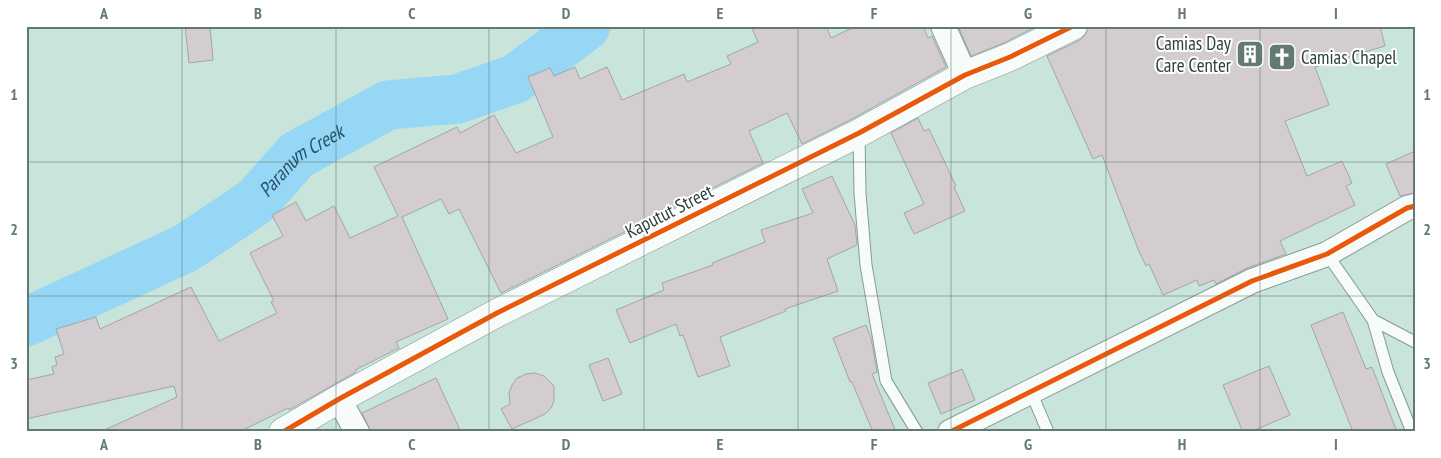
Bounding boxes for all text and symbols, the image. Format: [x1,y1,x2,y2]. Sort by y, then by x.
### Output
text: A [99,3,109,23]
text: B [254,3,262,23]
text: C [408,3,416,23]
text: D [562,3,571,23]
text: E [717,3,724,23]
text: F [871,3,878,23]
text: G [1024,3,1032,23]
text: H [1178,3,1186,23]
text: I [1334,3,1338,23]
place label: Camias Day Care Center [1155,31,1232,77]
building icon: Camias Day Care Center [1235,39,1265,69]
church icon: Camias Chapel [1267,42,1297,72]
place label: Camias Chapel [1301,45,1397,69]
text: 1 [10,84,18,104]
text: 1 [1423,84,1431,104]
water label: Paranum Creek [253,118,350,202]
street label: Kaputut Street [621,178,718,243]
text: 2 [10,219,18,239]
text: 2 [1423,219,1431,239]
text: 3 [10,353,18,373]
text: 3 [1423,353,1431,373]
text: A [99,434,109,454]
text: B [254,434,262,454]
text: C [408,434,416,454]
text: D [562,434,571,454]
text: E [717,434,724,454]
text: F [871,434,878,454]
text: G [1024,434,1032,454]
text: H [1178,434,1186,454]
text: I [1334,434,1338,454]

